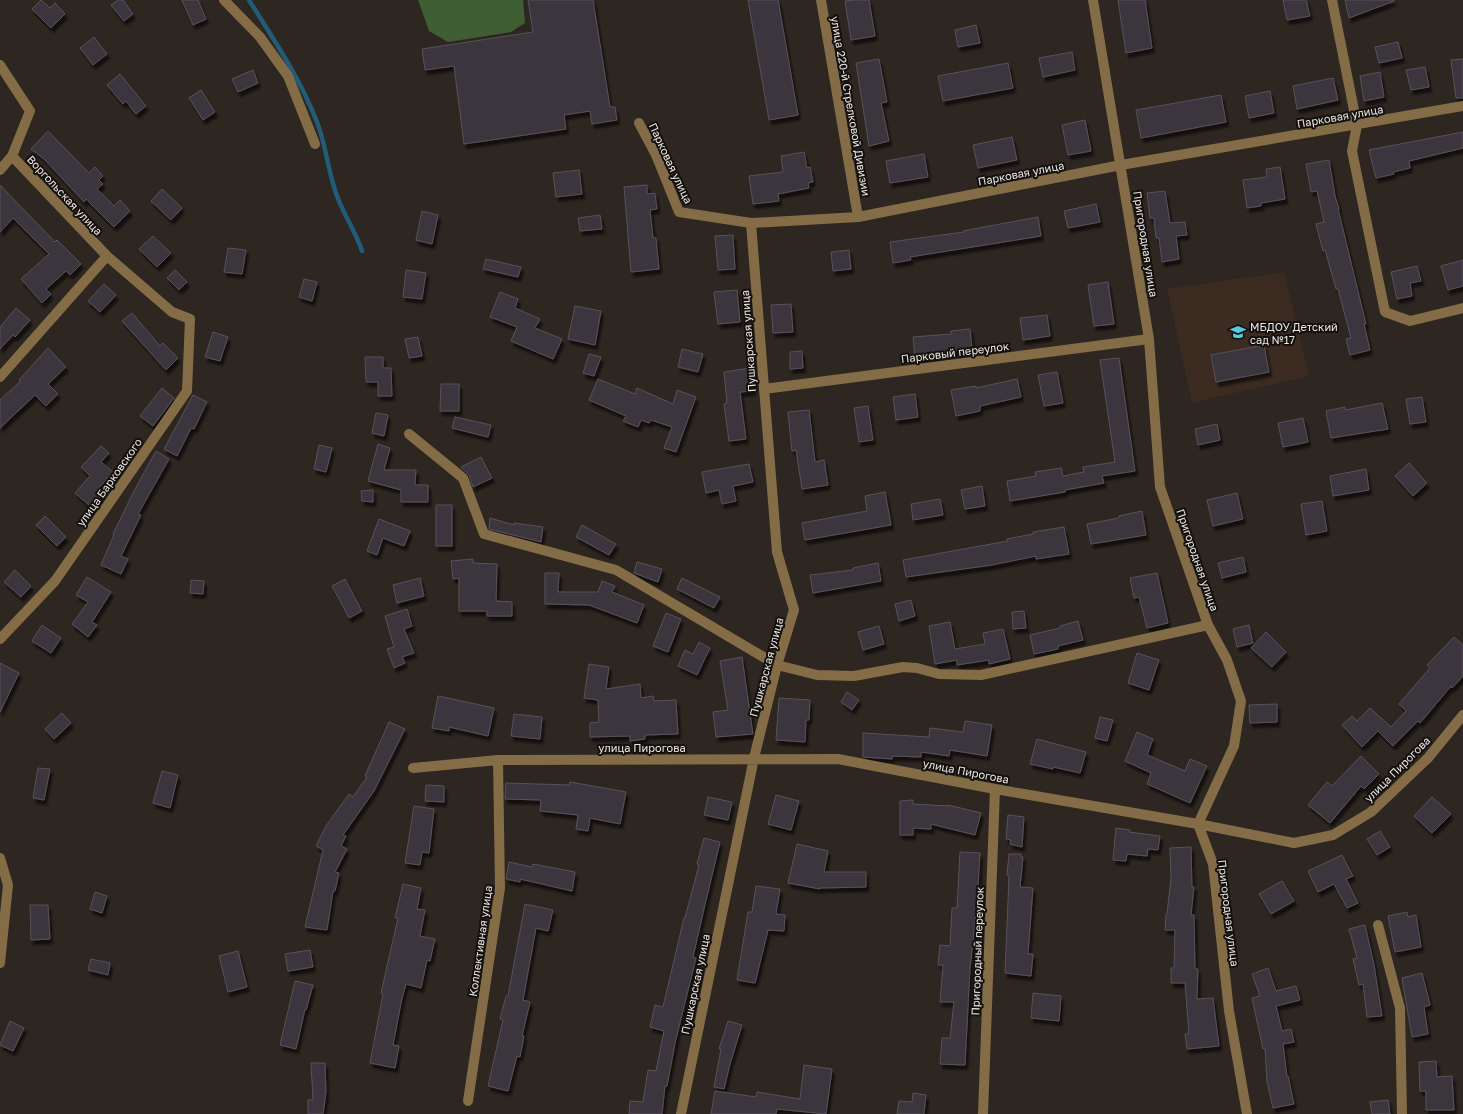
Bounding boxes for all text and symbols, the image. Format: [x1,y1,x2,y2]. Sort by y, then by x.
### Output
street label: улица 220-й Стрелковой Дивизии [829,15,873,197]
street label: Парковая улица [1296,102,1384,130]
street label: Парковая улица [647,121,695,205]
street label: Воргольская улица [25,152,105,238]
street label: Парковая улица [977,158,1065,188]
street label: Пригородная улица [1131,190,1161,298]
street label: Пушкарская улица [738,290,758,392]
place label: МБДОУ Детский сад №17 [1250,320,1338,346]
school or university icon: МБДОУ Детский сад №17 [1229,323,1247,341]
street label: Парковый переулок [900,339,1010,365]
street label: улица Барковского [74,435,145,529]
street label: Пригородная улица [1174,507,1222,613]
street label: Пушкарская улица [746,616,786,718]
street label: улица Пирогова [1362,734,1432,804]
street label: улица Пирогова [598,741,686,754]
street label: улица Пирогова [922,756,1010,786]
street label: Пригородная улица [1216,859,1242,967]
street label: Коллективная улица [466,885,494,997]
street label: Пригородный переулок [968,886,986,1015]
street label: Пушкарская улица [678,933,712,1035]

